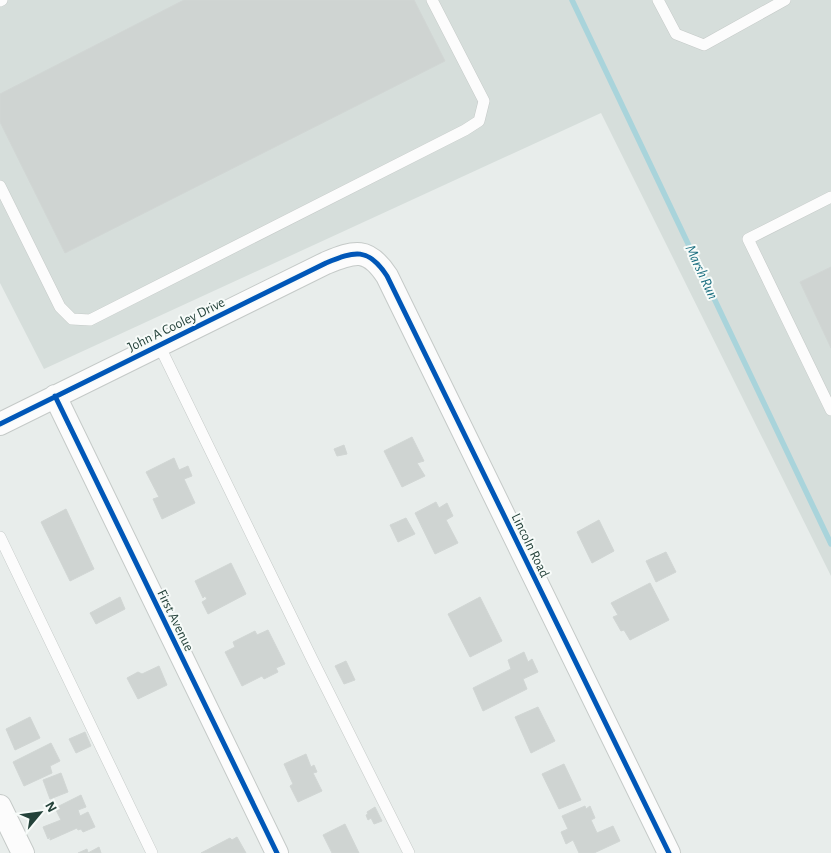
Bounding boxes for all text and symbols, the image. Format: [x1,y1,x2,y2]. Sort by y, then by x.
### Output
water label: Marsh Run [682,243,721,302]
street label: John A Cooley Drive [126,295,227,354]
street label: Lincoln Road [509,511,552,580]
street label: First Avenue [154,587,196,654]
north arrow [15,788,65,838]
text: N [42,800,59,815]

